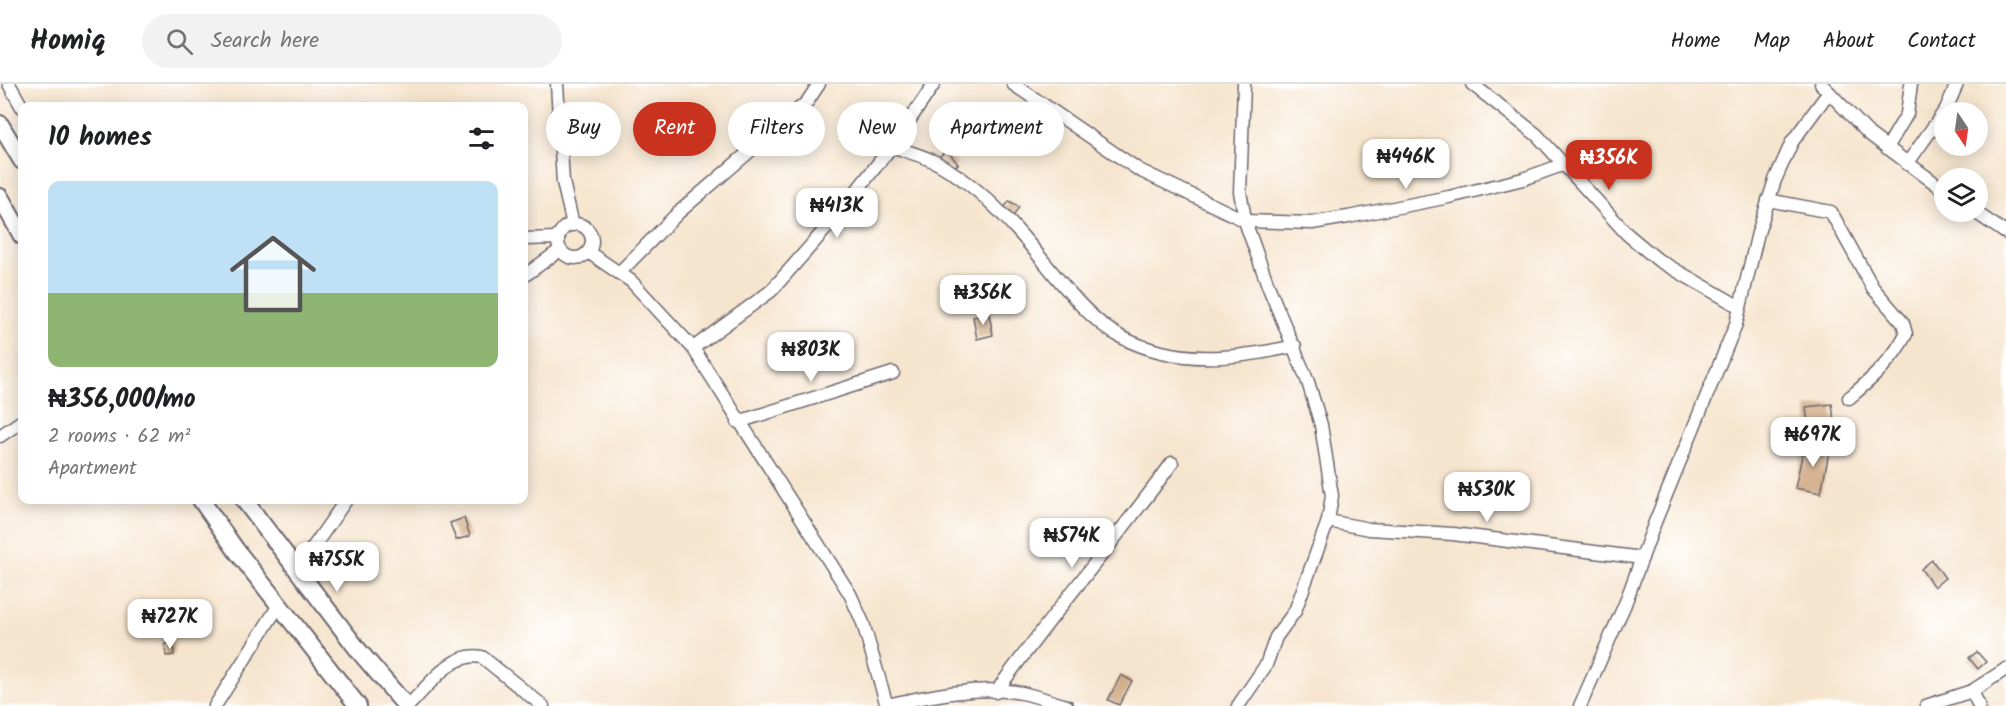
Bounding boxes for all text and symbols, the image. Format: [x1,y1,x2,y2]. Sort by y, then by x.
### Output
search box [142,14,562,68]
text: Homiq [30,19,106,64]
text: Search here [211,24,319,59]
icon: search [163,25,196,58]
text: Home [1671,25,1720,58]
text: Map [1753,25,1790,58]
text: About [1823,25,1874,58]
text: Contact [1907,25,1976,58]
chip: Buy [546,102,621,156]
chip: Rent [633,102,716,156]
chip: Filters [728,102,825,156]
chip: New [837,102,917,156]
chip: Apartment [929,102,1064,156]
north arrow [1934,102,1988,156]
map controls [1934,102,1988,222]
text: 10 homes [48,117,152,159]
icon: filters [465,122,498,155]
pin: ₦446K [1364,139,1448,190]
pin: ₦356K [1567,140,1651,191]
text: ₦446K [1376,142,1436,174]
text: ₦356K [1580,143,1638,175]
button: layers [1934,168,1988,222]
pin: ₦413K [795,188,879,239]
text: ₦413K [810,191,864,223]
icon: home [219,220,327,328]
pin: ₦356K [941,275,1025,326]
text: ₦356K [954,278,1012,310]
pin: ₦803K [769,332,853,383]
text: ₦803K [781,335,841,367]
text: ₦356,000/mo [48,379,196,421]
pin: ₦697K [1771,417,1855,468]
text: ₦697K [1785,420,1841,452]
text: 2 rooms · 62 m² [48,421,190,453]
text: Apartment [48,453,137,485]
pin: ₦530K [1445,472,1529,523]
text: ₦530K [1458,475,1516,507]
pin: ₦574K [1030,518,1114,569]
text: ₦574K [1044,521,1100,553]
pin: ₦755K [295,542,379,593]
text: ₦755K [309,545,365,577]
pin: ₦727K [128,599,212,650]
text: ₦727K [141,602,199,634]

